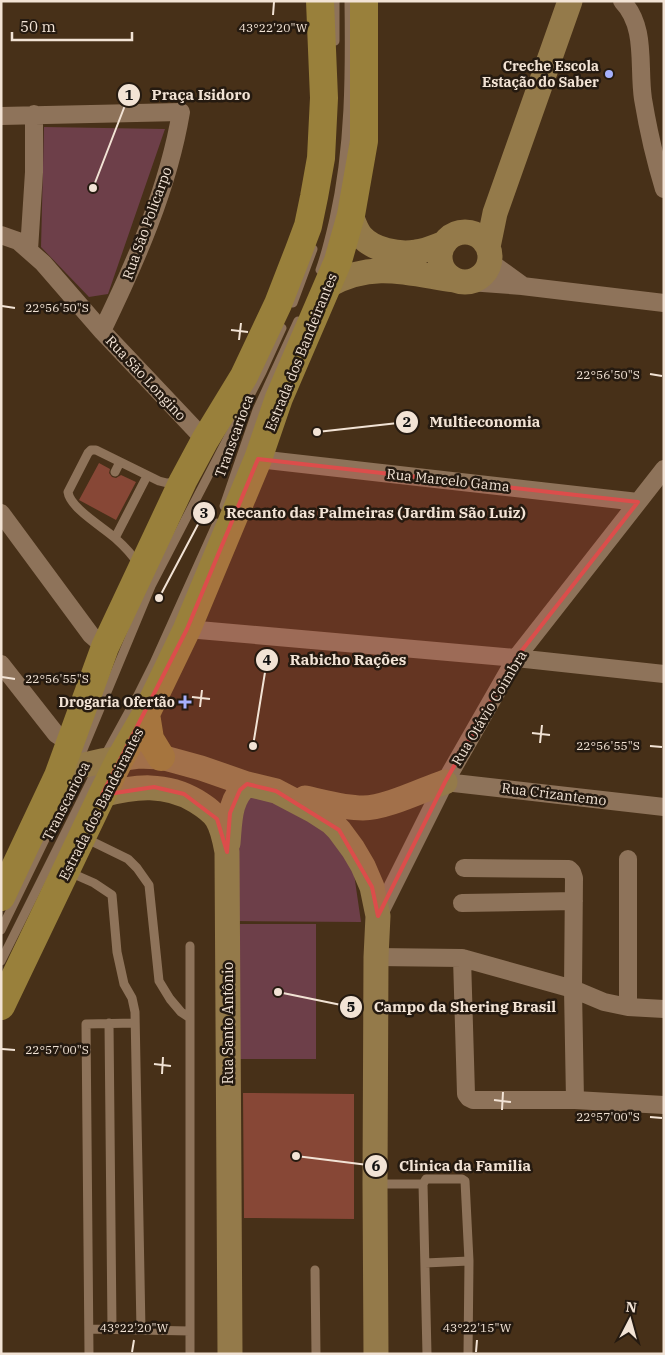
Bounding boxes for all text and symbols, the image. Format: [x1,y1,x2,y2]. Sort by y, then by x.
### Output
scale bar [12,10,132,42]
text: 50 m [20,17,56,36]
text: 43°22'20"W [239,20,308,35]
place label: Creche Escola Estação do Saber [482,57,599,91]
marker: Creche Escola Estação do Saber [603,68,615,80]
callout: Praça Isidoro [116,80,260,110]
text: 1 [124,85,134,104]
text: Praça Isidoro [152,85,251,104]
street label: Rua São Policarpo [118,164,176,282]
street label: Estrada dos Bandeirantes [261,270,341,434]
text: 22°56'50"S [25,300,89,315]
street label: Rua São Longino [102,332,190,424]
text: 22°56'50"S [576,367,640,382]
street label: Transcarioca [211,392,257,480]
callout: Multieconomia [394,407,550,437]
text: 2 [402,412,412,431]
text: Multieconomia [430,412,541,431]
street label: Rua Marcelo Gama [386,465,511,495]
callout: Recanto das Palmeiras (Jardim São Luiz) [191,498,536,528]
text: 3 [199,503,209,522]
text: Recanto das Palmeiras (Jardim São Luiz) [226,503,526,522]
callout: Rabicho Rações [255,645,416,675]
street label: Rua Otávio Coimbra [448,647,531,769]
text: 4 [262,650,272,669]
text: Rabicho Rações [290,650,406,669]
text: 22°56'55"S [25,671,89,686]
place label: Drogaria Ofertão [58,693,175,711]
marker: Drogaria Ofertão [179,696,191,708]
street label: Estrada dos Bandeirantes [55,725,147,883]
text: 22°56'55"S [576,738,640,753]
street label: Transcarioca [38,758,94,844]
street label: Rua Crizantemo [500,779,608,809]
street label: Rua Santo Antônio [219,962,237,1084]
callout: Campo da Shering Brasil [339,992,566,1022]
text: 5 [346,997,356,1016]
text: Campo da Shering Brasil [374,997,556,1016]
text: 22°57'00"S [25,1042,89,1057]
text: 22°57'00"S [576,1109,640,1124]
callout: Clinica da Familia [364,1151,541,1181]
text: 6 [371,1156,381,1175]
text: Clinica da Familia [399,1156,531,1175]
north arrow [605,1295,655,1345]
text: N [625,1298,638,1317]
text: 43°22'20"W [100,1320,169,1335]
text: 43°22'15"W [443,1320,512,1335]

